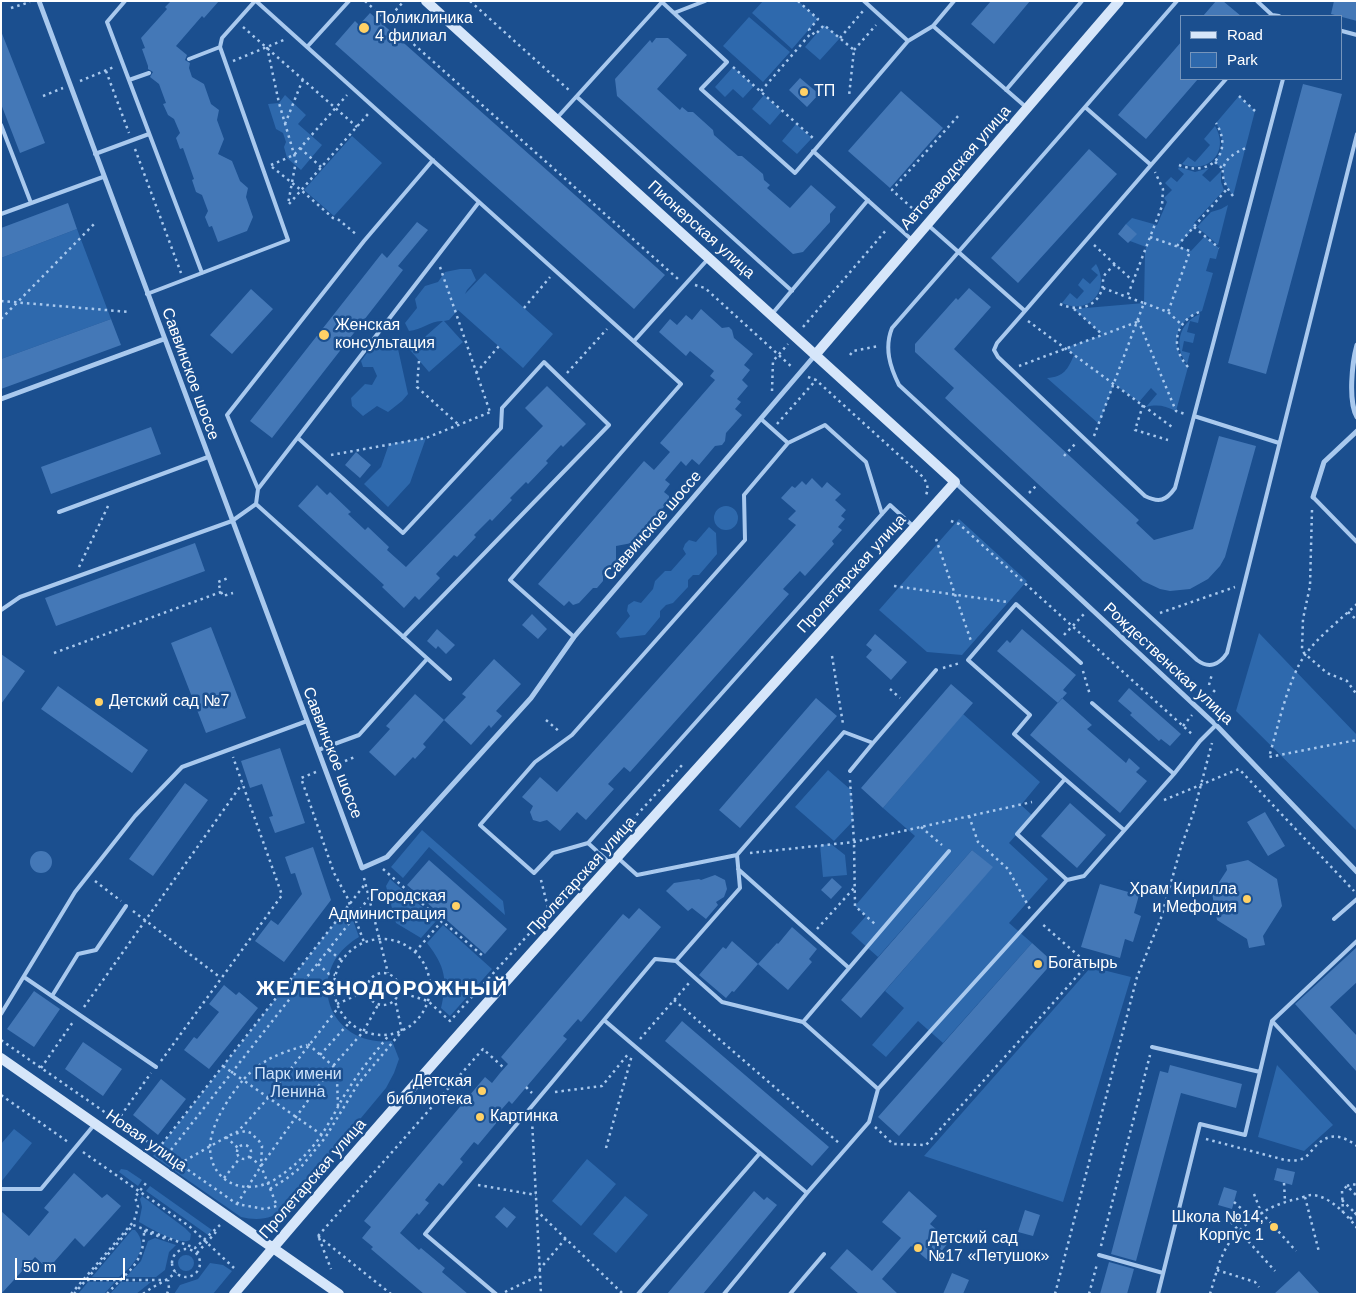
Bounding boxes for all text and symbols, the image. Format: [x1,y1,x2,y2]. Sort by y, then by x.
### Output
place label: Поликлиника 4 филиал [375,9,473,47]
legend [1180,15,1343,80]
marker: Поликлиника 4 филиал [357,21,371,35]
text: Road [1227,26,1263,43]
text: Park [1227,51,1258,68]
place label: ТП [814,82,835,102]
marker: ТП [798,86,810,98]
street label: Автозаводская улица [897,102,1015,234]
street label: Пионерская улица [644,177,758,283]
street label: Саввинское шоссе [157,305,223,443]
place label: Женская консультация [335,316,435,354]
marker: Женская консультация [317,328,331,342]
street label: Саввинское шоссе [600,467,706,585]
street label: Пролетарская улица [794,511,910,637]
street label: Рождественская улица [1099,599,1237,729]
street label: Саввинское шоссе [298,684,366,822]
place label: Детский сад №7 [109,692,229,712]
marker: Детский сад №7 [93,696,105,708]
street label: Пролетарская улица [524,813,640,939]
place label: Храм Кирилла и Мефодия [1129,880,1237,918]
place label: Городская Администрация [328,887,446,925]
marker: Храм Кирилла и Мефодия [1241,893,1253,905]
marker: Городская Администрация [450,900,462,912]
place label: Богатырь [1048,954,1117,974]
marker: Богатырь [1032,958,1044,970]
district label: ЖЕЛЕЗНОДОРОЖНЫЙ [254,976,510,1002]
park label: Парк имени Ленина [254,1065,342,1103]
place label: Детская библиотека [386,1072,472,1110]
marker: Детская библиотека [476,1085,488,1097]
street label: Новая улица [102,1106,190,1176]
place label: Картинка [490,1107,558,1127]
marker: Картинка [474,1111,486,1123]
street label: Пролетарская улица [256,1115,370,1243]
place label: Школа №14, Корпус 1 [1172,1208,1264,1246]
marker: Школа №14, Корпус 1 [1268,1221,1280,1233]
place label: Детский сад №17 «Петушок» [928,1229,1049,1267]
marker: Детский сад №17 «Петушок» [912,1242,924,1254]
scale bar [18,1248,128,1280]
text: 50 m [23,1258,56,1275]

